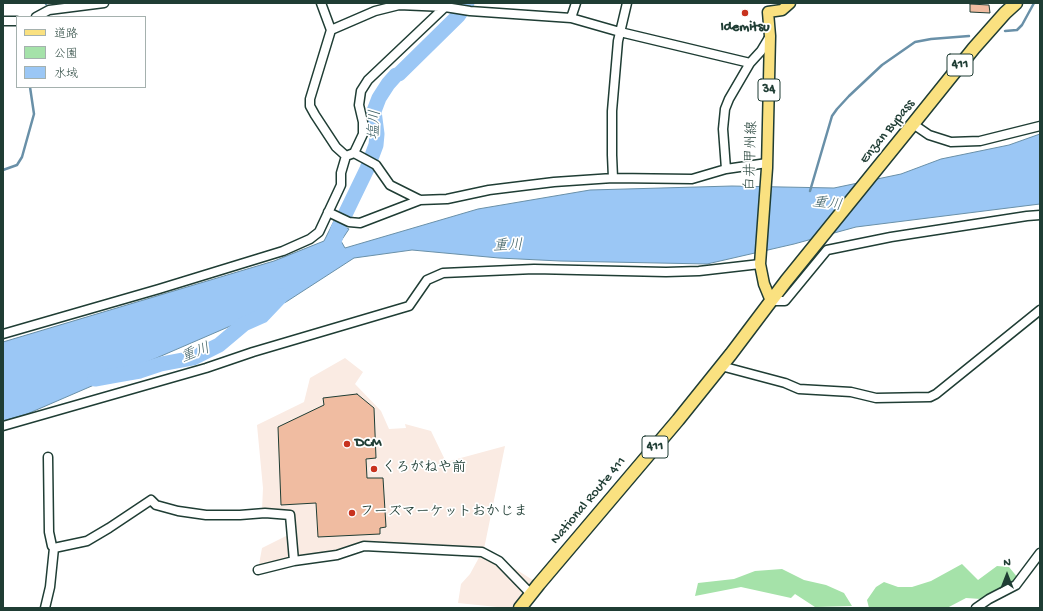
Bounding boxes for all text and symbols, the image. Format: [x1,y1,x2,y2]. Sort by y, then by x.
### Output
marker: Idemitsu [740,8,750,18]
legend [16,16,146,88]
place label: Idemitsu [720,20,770,36]
text: 道路 [54,28,78,42]
text: 公園 [54,48,78,62]
road number: 411 [947,54,973,76]
text: 水域 [54,68,78,82]
road number: 34 [758,79,780,101]
street label: Enzan Bypass [857,96,919,168]
water label: 塩川 [366,110,386,140]
street label: 白井甲州線 [742,121,762,191]
water label: 重川 [811,194,843,216]
water label: 重川 [493,237,523,257]
water label: 重川 [179,340,213,368]
place label: DCM [355,436,381,452]
road number: 411 [642,436,668,458]
marker: DCM [342,439,352,449]
street label: National Route 411 [547,454,631,548]
place label: くろがねや前 [382,461,466,477]
marker: くろがねや前 [369,464,379,474]
place label: フーズマーケットおかじま [360,505,528,521]
marker: フーズマーケットおかじま [347,508,357,518]
north arrow [987,555,1027,595]
text: N [1003,557,1011,569]

